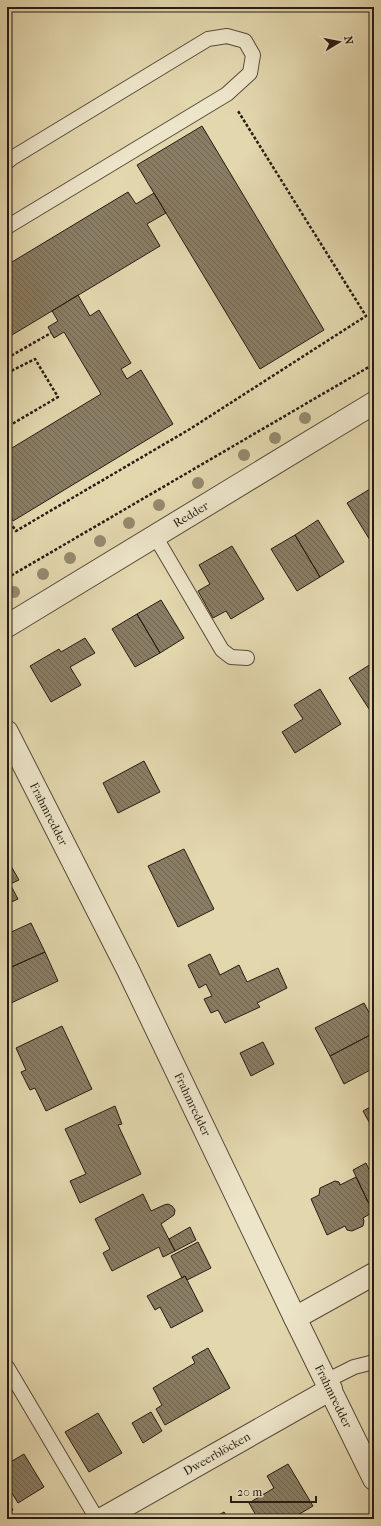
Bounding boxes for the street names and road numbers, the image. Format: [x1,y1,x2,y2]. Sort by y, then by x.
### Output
street label: Redder [171,498,212,530]
street label: Frahmredder [27,780,71,849]
street label: Frahmredder [171,1070,214,1139]
street label: Frahmredder [312,1362,355,1431]
street label: Dweerblöcken [181,1429,253,1478]

